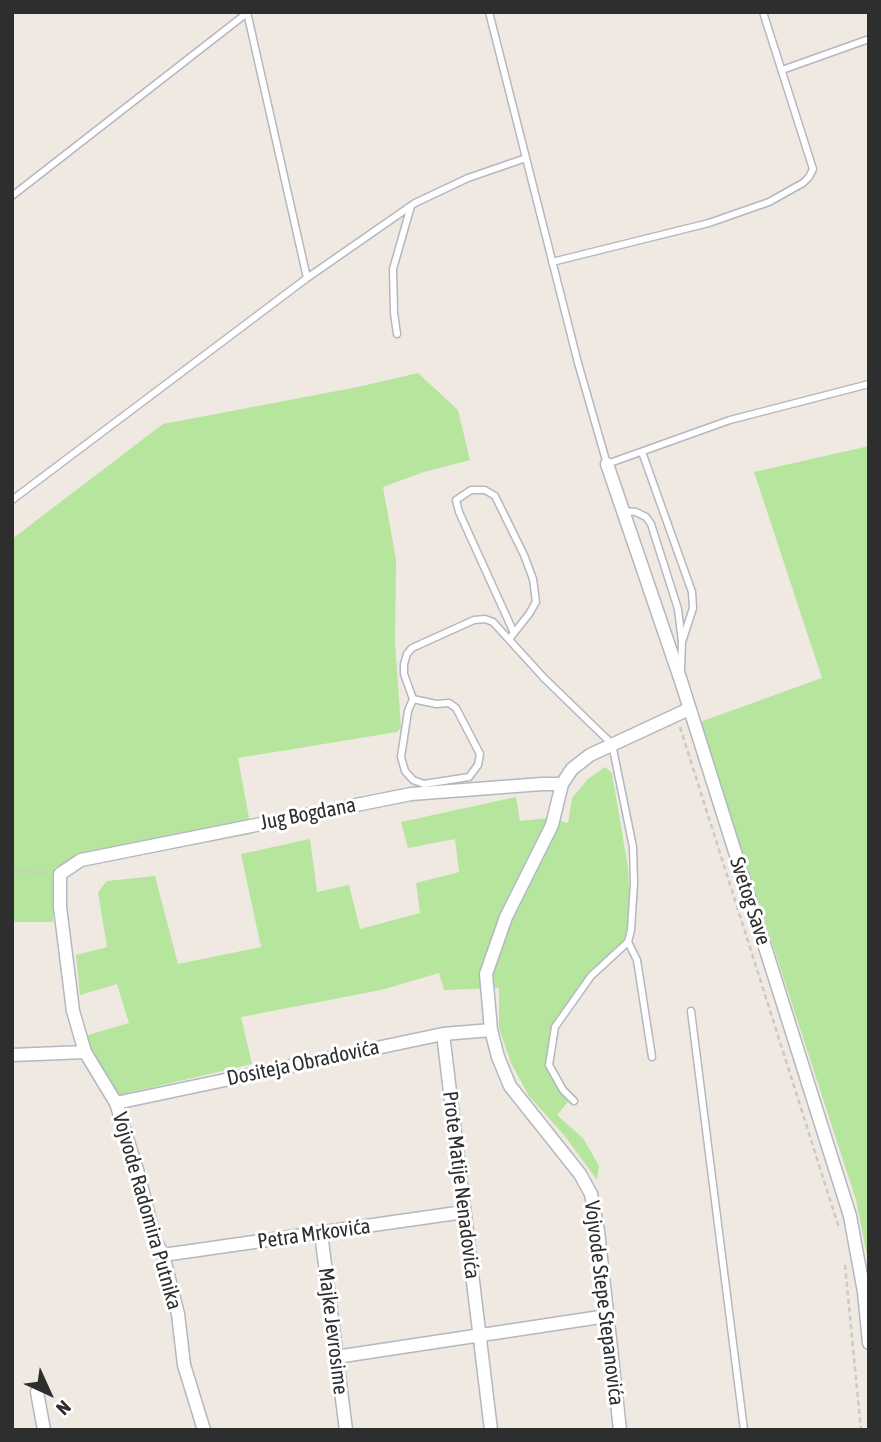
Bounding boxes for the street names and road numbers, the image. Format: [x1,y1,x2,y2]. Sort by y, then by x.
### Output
street label: Jug Bogdana [258,792,358,836]
street label: Svetog Save [724,854,776,948]
street label: Dositeja Obradovića [225,1035,381,1091]
street label: Prote Matije Nenadovića [437,1090,485,1280]
street label: Vojvode Radomira Putnika [107,1109,187,1313]
street label: Vojvode Stepe Stepanovića [579,1199,629,1407]
street label: Petra Mrkovića [256,1214,372,1254]
street label: Majke Jevrosime [313,1266,353,1396]

